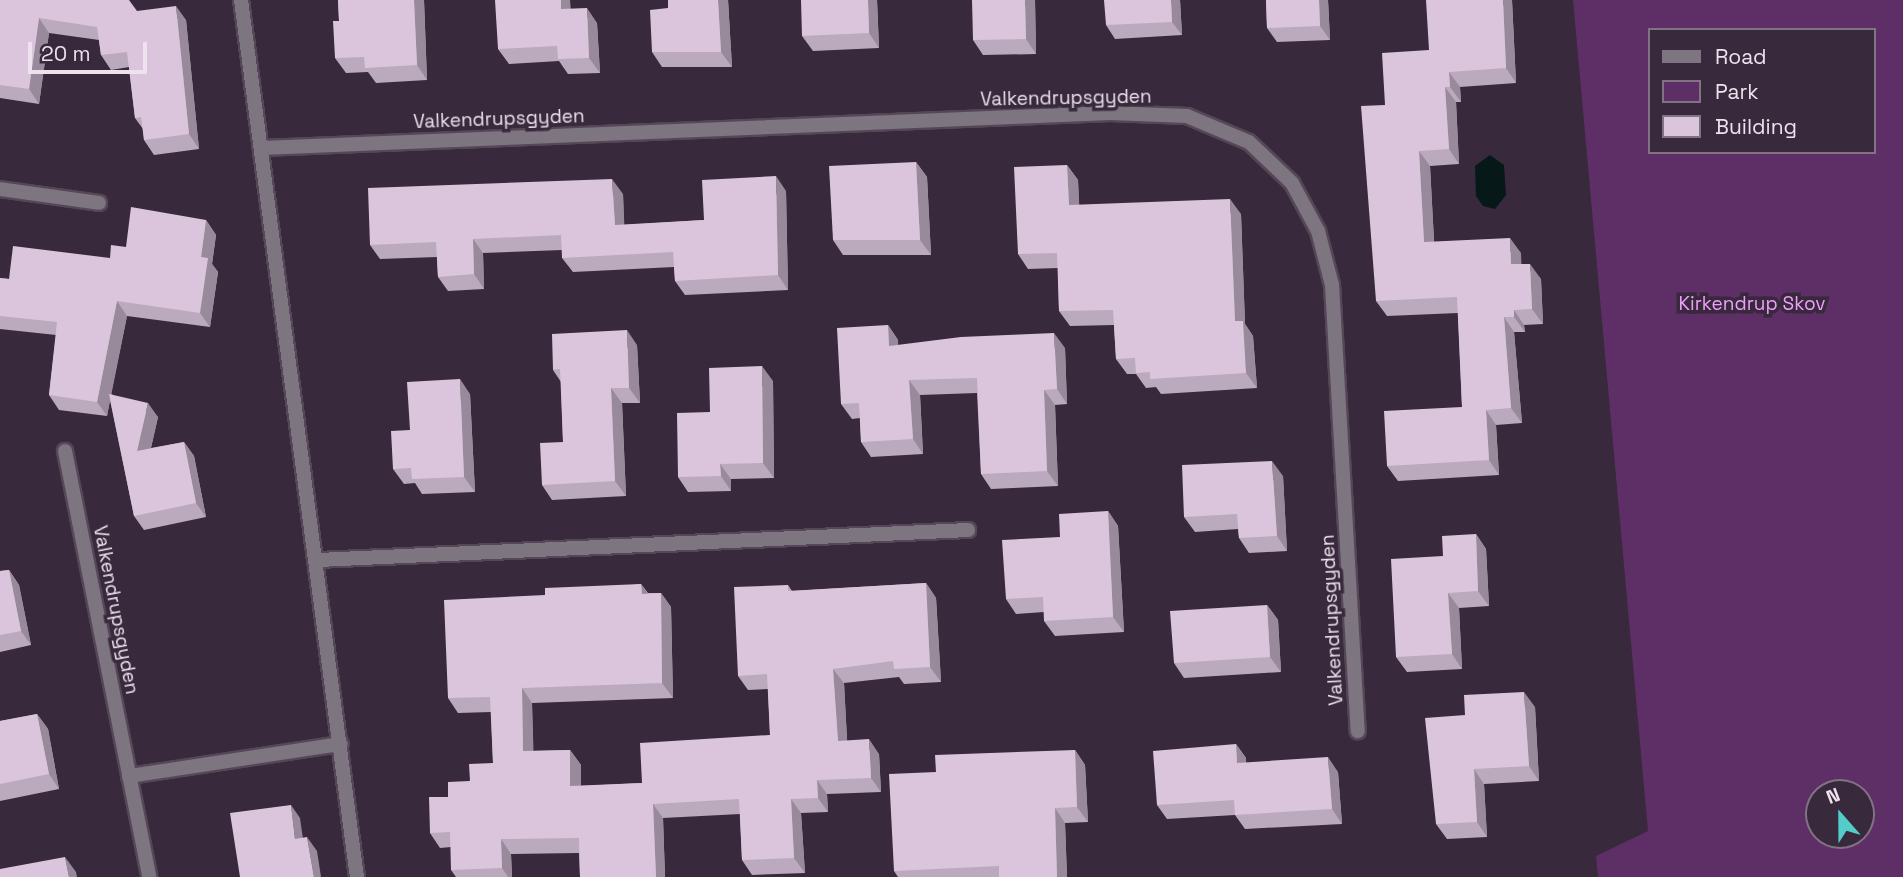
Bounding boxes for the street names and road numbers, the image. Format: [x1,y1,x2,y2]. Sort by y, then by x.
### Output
street label: Valkendrupsgyden [980,85,1152,111]
street label: Valkendrupsgyden [413,105,585,133]
street label: Valkendrupsgyden [88,524,144,696]
street label: Valkendrupsgyden [1316,534,1348,706]

